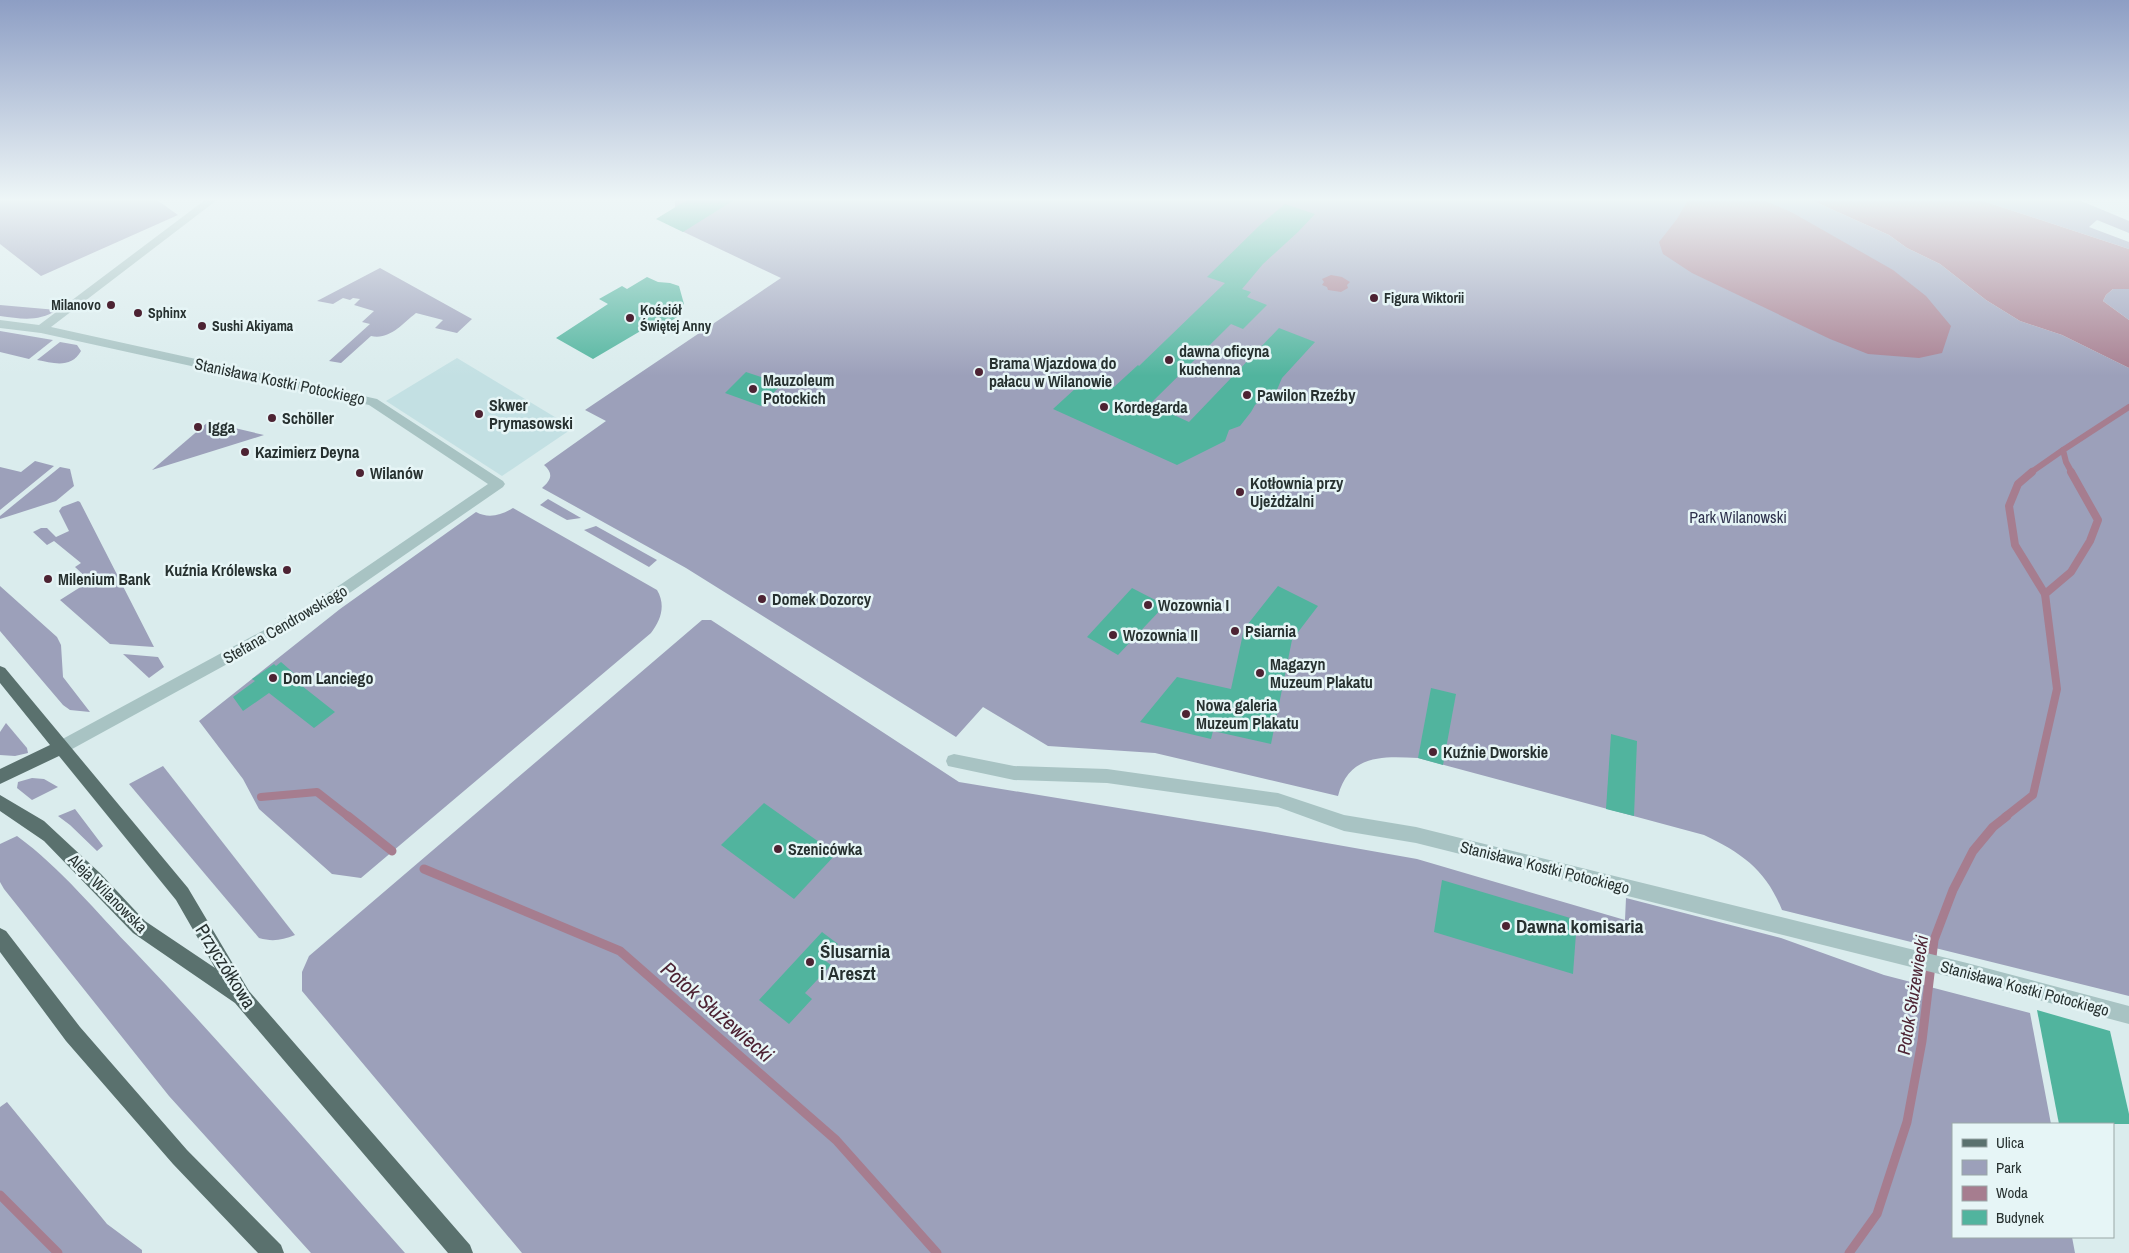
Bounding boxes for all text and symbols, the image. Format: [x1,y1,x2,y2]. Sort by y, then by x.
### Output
place label: Figura Wiktorii [1384,289,1464,307]
marker: Figura Wiktorii [1368,292,1380,304]
place label: Milanovo [51,296,101,314]
marker: Milanovo [105,299,117,311]
place label: Kościół Świętej Anny [640,301,712,335]
place label: Sphinx [148,304,187,322]
marker: Sphinx [132,307,144,319]
marker: Kościół Świętej Anny [624,312,636,324]
place label: Sushi Akiyama [212,317,294,335]
marker: Sushi Akiyama [196,320,208,332]
place label: dawna oficyna kuchenna [1179,340,1270,380]
street label: Stanisława Kostki Potockiego [193,352,367,410]
place label: Brama Wjazdowa do pałacu w Wilanowie [989,352,1117,392]
marker: dawna oficyna kuchenna [1163,354,1175,366]
marker: Brama Wjazdowa do pałacu w Wilanowie [973,366,985,378]
place label: Mauzoleum Potockich [763,369,834,409]
marker: Mauzoleum Potockich [747,383,759,395]
place label: Pawilon Rzeźby [1257,384,1356,406]
marker: Pawilon Rzeźby [1241,389,1253,401]
place label: Skwer Prymasowski [489,394,573,434]
place label: Kordegarda [1114,396,1188,418]
marker: Kordegarda [1098,401,1110,413]
place label: Schöller [282,407,335,429]
marker: Skwer Prymasowski [473,408,485,420]
marker: Schöller [266,412,278,424]
place label: Igga [208,416,236,438]
marker: Igga [192,421,204,433]
place label: Kazimierz Deyna [255,441,360,463]
marker: Kazimierz Deyna [239,446,251,458]
place label: Wilanów [370,462,424,484]
marker: Wilanów [354,467,366,479]
place label: Kotłownia przy Ujeżdżalni [1250,472,1344,512]
marker: Kotłownia przy Ujeżdżalni [1234,486,1246,498]
park label: Park Wilanowski [1689,506,1787,528]
place label: Kuźnia Królewska [165,559,278,581]
marker: Kuźnia Królewska [281,564,293,576]
place label: Milenium Bank [58,568,151,590]
marker: Milenium Bank [42,573,54,585]
street label: Stefana Cendrowskiego [219,579,351,669]
place label: Domek Dozorcy [772,588,872,610]
marker: Domek Dozorcy [756,593,768,605]
place label: Wozownia I [1158,594,1229,616]
marker: Wozownia I [1142,599,1154,611]
place label: Psiarnia [1245,620,1297,642]
place label: Wozownia II [1123,624,1198,646]
marker: Psiarnia [1229,625,1241,637]
marker: Wozownia II [1107,629,1119,641]
place label: Magazyn Muzeum Plakatu [1270,653,1373,693]
place label: Dom Lanciego [283,667,373,689]
marker: Magazyn Muzeum Plakatu [1254,667,1266,679]
marker: Dom Lanciego [267,672,279,684]
place label: Nowa galeria Muzeum Plakatu [1196,694,1299,734]
marker: Nowa galeria Muzeum Plakatu [1180,708,1192,720]
place label: Kuźnie Dworskie [1443,741,1548,763]
marker: Kuźnie Dworskie [1427,746,1439,758]
street label: Stanisława Kostki Potockiego [1458,835,1632,899]
place label: Szenicówka [788,838,863,860]
marker: Szenicówka [772,843,784,855]
street label: Aleja Wilanowska [63,848,153,938]
place label: Dawna komisaria [1516,913,1644,939]
street label: Przyczółkowa [190,919,262,1014]
marker: Dawna komisaria [1500,920,1512,932]
water label: Potok Służewiecki [1891,933,1934,1056]
place label: Ślusarnia i Areszt [820,938,890,986]
water label: Potok Służewiecki [655,955,780,1069]
street label: Stanisława Kostki Potockiego [1938,955,2112,1021]
marker: Ślusarnia i Areszt [804,956,816,968]
legend [1952,1123,2114,1238]
text: Ulica [1996,1132,2024,1153]
text: Park [1996,1157,2022,1178]
text: Woda [1996,1182,2028,1203]
text: Budynek [1996,1207,2045,1228]

